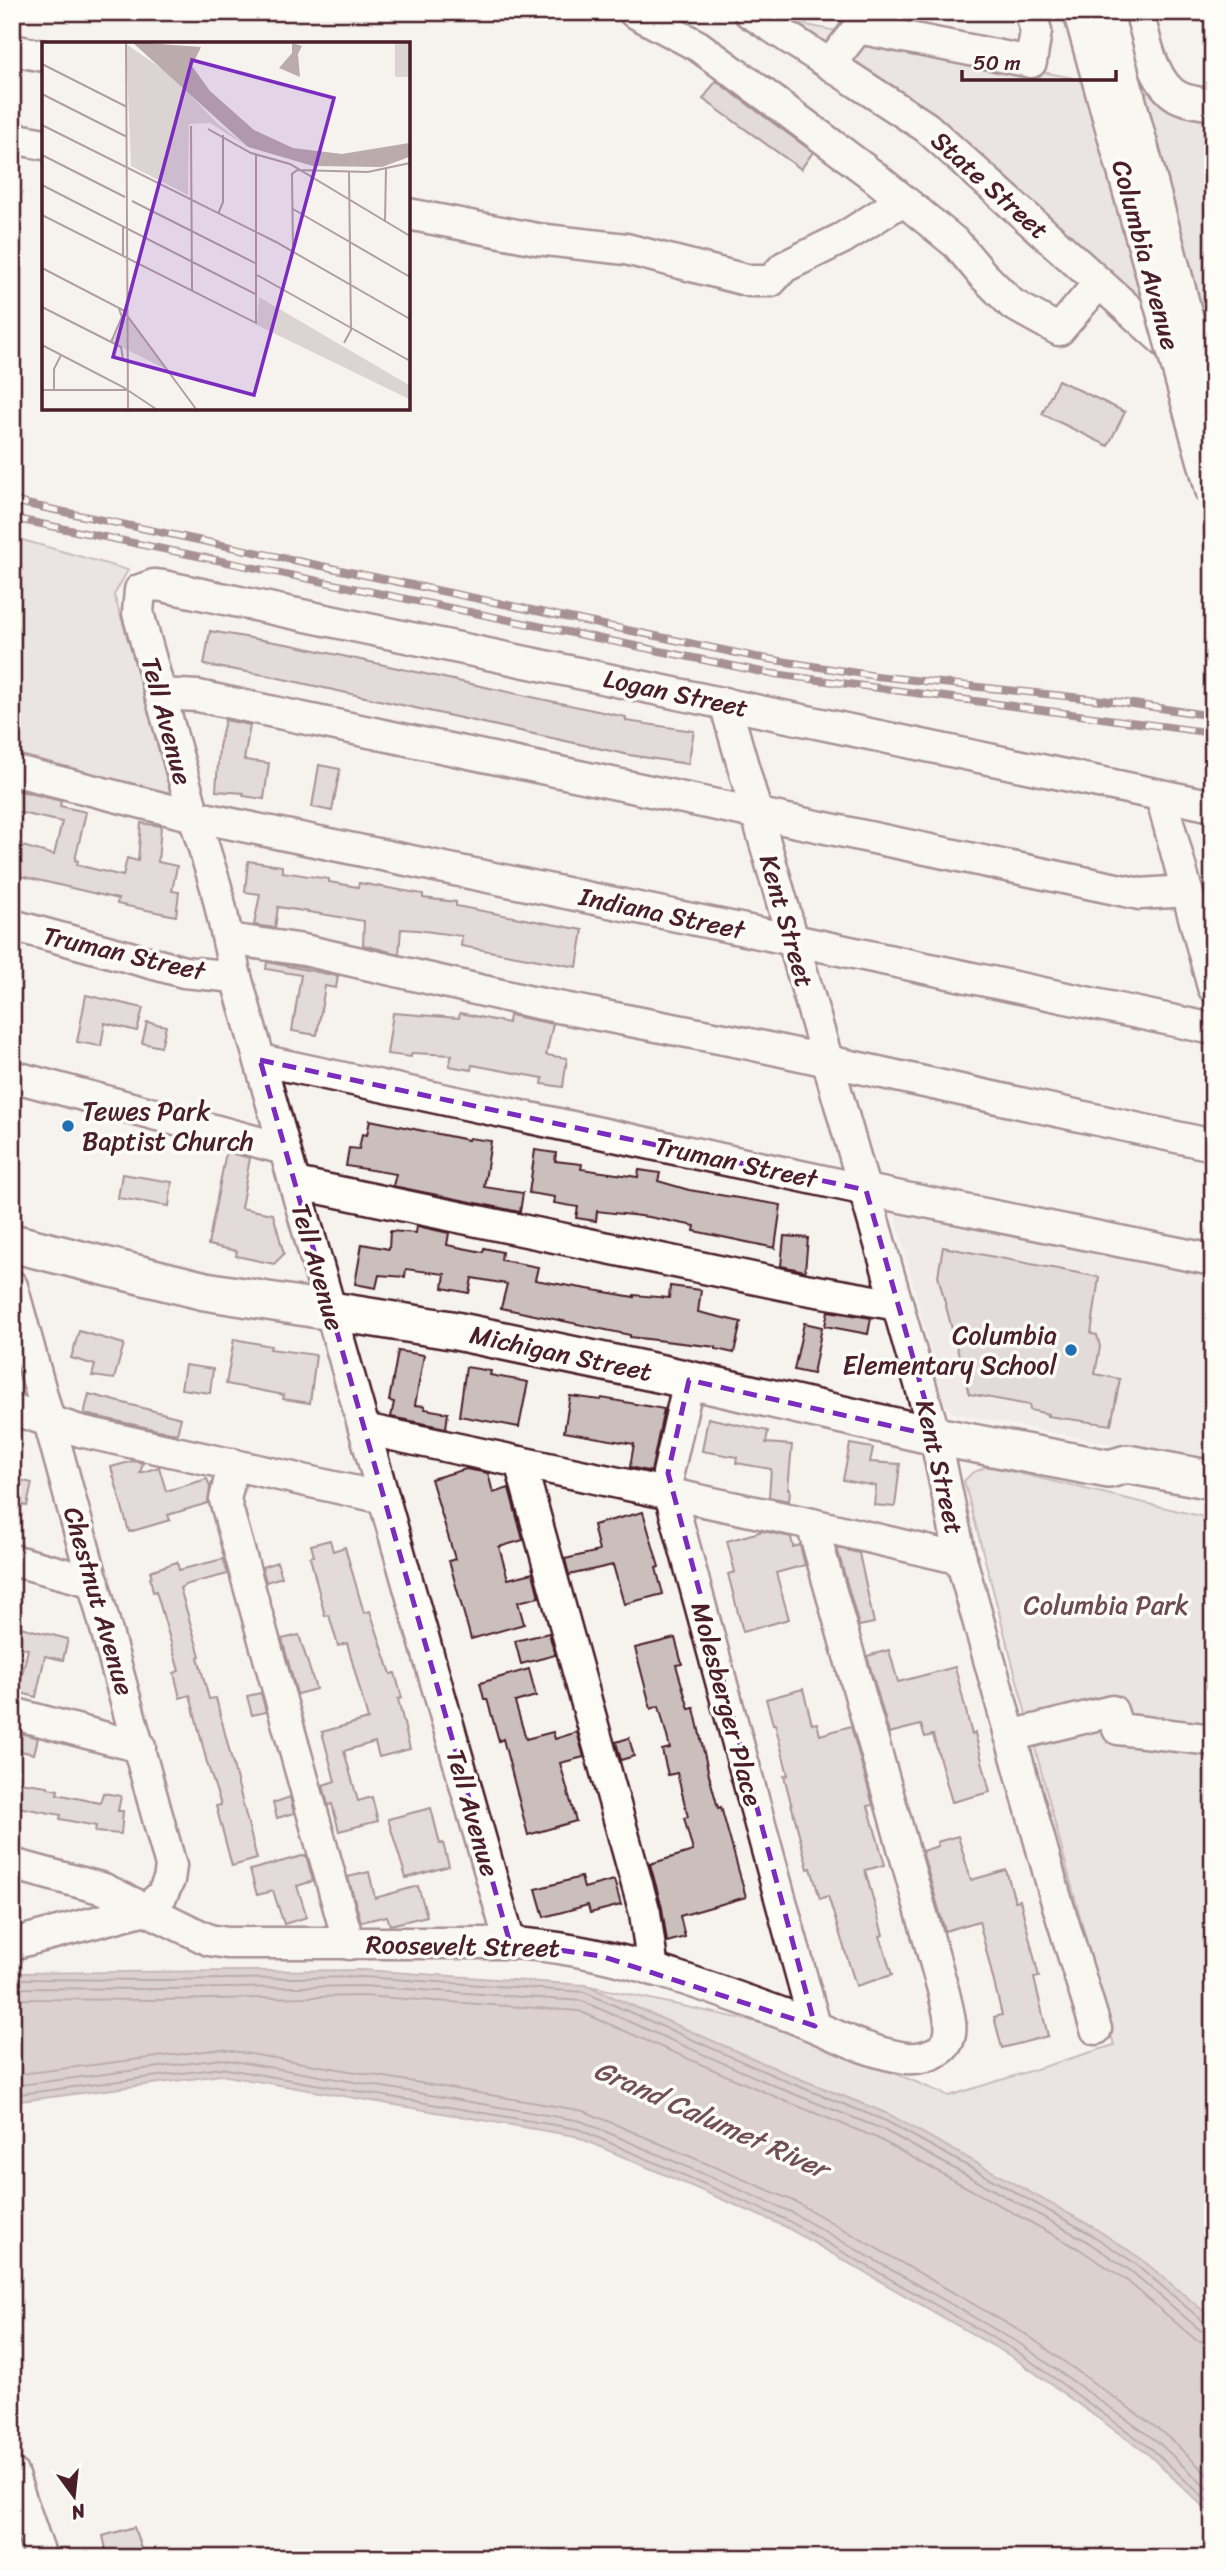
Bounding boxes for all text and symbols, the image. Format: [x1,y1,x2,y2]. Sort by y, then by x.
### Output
scale bar [962,38,1116,82]
inset map [42,42,410,410]
text: 50 m [973,44,1021,82]
street label: State Street [920,119,1060,251]
street label: Columbia Avenue [1098,155,1194,355]
street label: Tell Avenue [128,652,206,790]
street label: Logan Street [599,655,753,731]
street label: Kent Street [746,849,828,993]
street label: Indiana Street [574,873,750,953]
street label: Truman Street [38,912,211,994]
place label: Tewes Park Baptist Church [82,1088,254,1164]
marker: Tewes Park Baptist Church [60,1118,76,1134]
street label: Truman Street [650,1122,823,1202]
street label: Tell Avenue [278,1198,358,1336]
street label: Michigan Street [465,1311,657,1395]
place label: Columbia Elementary School [842,1312,1058,1388]
marker: Columbia Elementary School [1063,1342,1079,1358]
street label: Kent Street [902,1395,978,1539]
street label: Chestnut Avenue [50,1501,148,1701]
park label: Columbia Park [1024,1582,1189,1628]
street label: Molesberger Place [678,1597,776,1812]
street label: Tell Avenue [433,1744,513,1882]
street label: Roosevelt Street [366,1921,560,1971]
water label: Grand Calumet River [586,2045,841,2195]
north arrow [38,2462,108,2532]
text: N [67,2494,90,2530]

